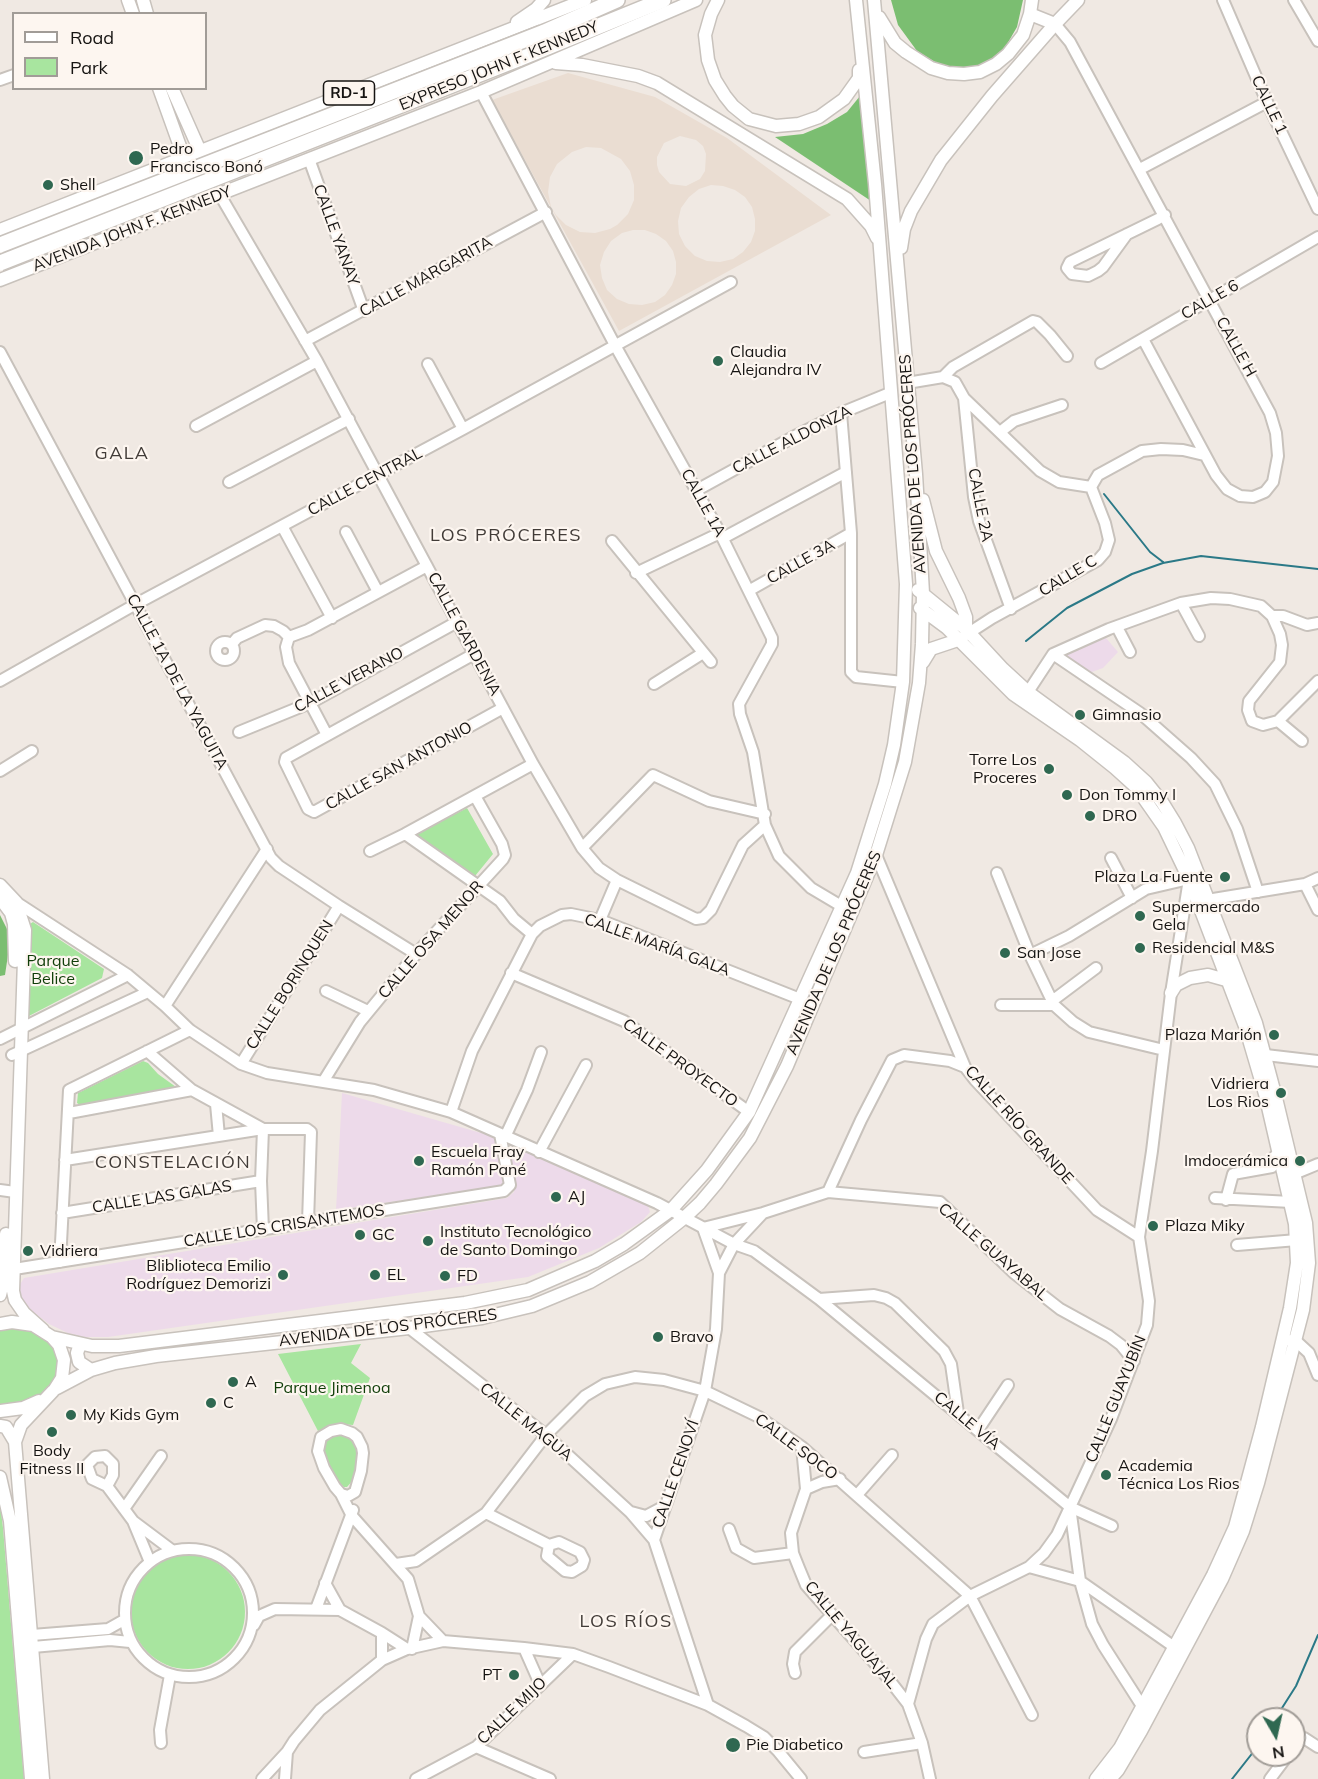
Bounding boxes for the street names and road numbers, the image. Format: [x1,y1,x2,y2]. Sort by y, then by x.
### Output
street label: EXPRESO JOHN F. KENNEDY [397,17,601,115]
street label: CALLE 1 [1247,72,1291,138]
road number: RD-1 [324,81,374,105]
street label: AVENIDA JOHN F. KENNEDY [30,182,234,276]
street label: CALLE YANAY [309,182,363,288]
street label: CALLE MARGARITA [356,233,496,321]
street label: CALLE 6 [1178,276,1242,324]
street label: CALLE H [1212,314,1260,380]
street label: AVENIDA DE LOS PRÓCERES [896,354,930,574]
street label: CALLE ALDONZA [729,402,855,478]
street label: CALLE CENTRAL [305,444,425,520]
street label: CALLE 1A [676,466,730,540]
street label: CALLE 2A [963,466,997,544]
street label: CALLE 3A [764,535,838,589]
street label: CALLE C [1035,551,1101,601]
street label: CALLE GARDENIA [423,569,505,699]
street label: CALLE 1A DE LA YAGUITA [122,591,232,773]
street label: CALLE VERANO [291,643,407,717]
street label: CALLE SAN ANTONIO [322,718,476,814]
street label: AVENIDA DE LOS PRÓCERES [782,848,886,1058]
street label: CALLE OSA MENOR [374,877,488,1003]
street label: CALLE MARÍA GALA [582,910,732,980]
street label: CALLE BORINQUEN [242,917,338,1053]
street label: CALLE PROYECTO [619,1015,741,1111]
street label: CALLE RÍO GRANDE [961,1062,1077,1188]
street label: CALLE LAS GALAS [91,1176,233,1218]
street label: CALLE GUAYABAL [934,1199,1052,1305]
street label: CALLE LOS CRISANTEMOS [182,1201,386,1251]
street label: AVENIDA DE LOS PRÓCERES [278,1305,498,1351]
street label: CALLE GUAYUBÍN [1082,1332,1150,1466]
street label: CALLE MAGUA [476,1379,576,1465]
street label: CALLE VÍA [930,1388,1004,1454]
street label: CALLE SOCO [751,1410,841,1484]
street label: CALLE CENOVÍ [649,1417,703,1531]
street label: CALLE YAGUAJAL [800,1577,902,1693]
street label: CALLE MIJO [473,1673,551,1749]

